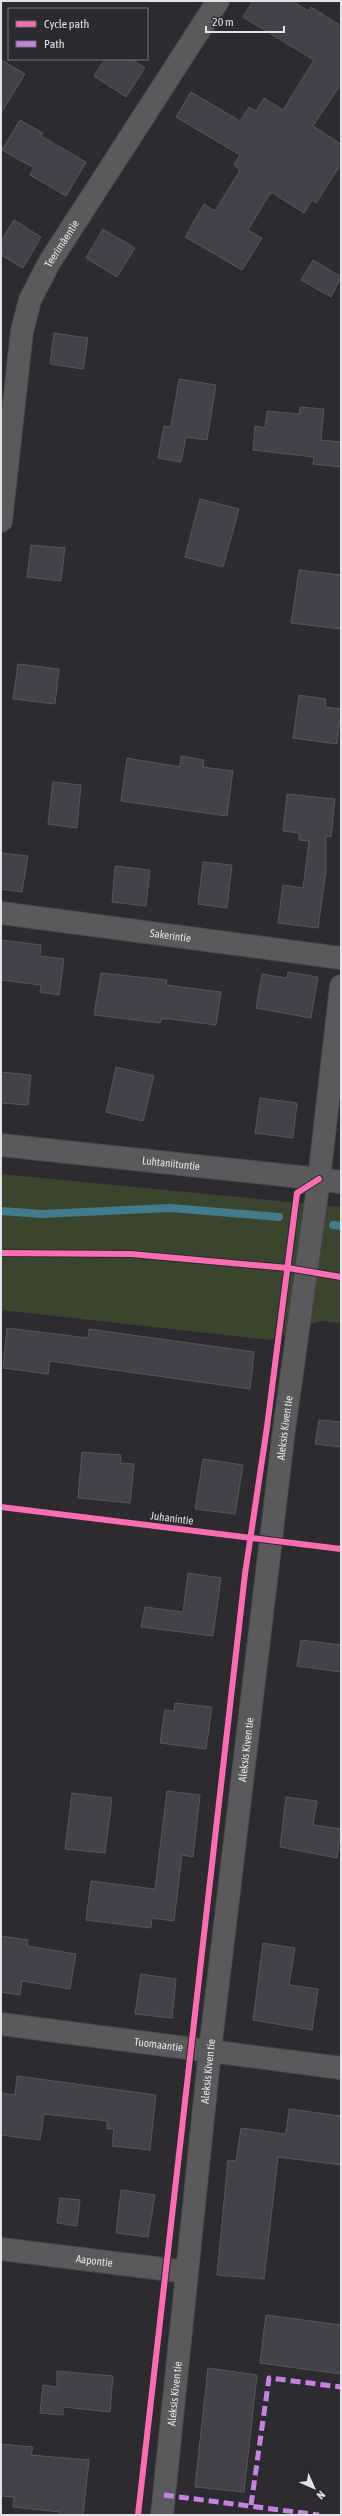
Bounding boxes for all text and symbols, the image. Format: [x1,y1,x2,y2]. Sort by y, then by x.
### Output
legend [8,8,148,60]
scale bar [206,8,284,34]
text: 20 m [212,15,234,29]
text: Cycle path [44,17,89,31]
text: Path [44,37,65,51]
street label: Teerimäentie [42,218,81,269]
street label: Sakerintie [149,927,192,944]
street label: Luhtaniituntie [141,1154,201,1172]
street label: Aleksis Kiven tie [274,1395,295,1461]
street label: Juhanintie [150,1509,194,1527]
street label: Aleksis Kiven tie [236,1717,256,1782]
street label: Tuomaantie [134,2035,184,2054]
street label: Aleksis Kiven tie [199,2038,217,2104]
street label: Aapontie [75,2252,113,2269]
street label: Aleksis Kiven tie [165,2361,184,2426]
north arrow [294,2468,334,2508]
text: N [315,2489,328,2502]

